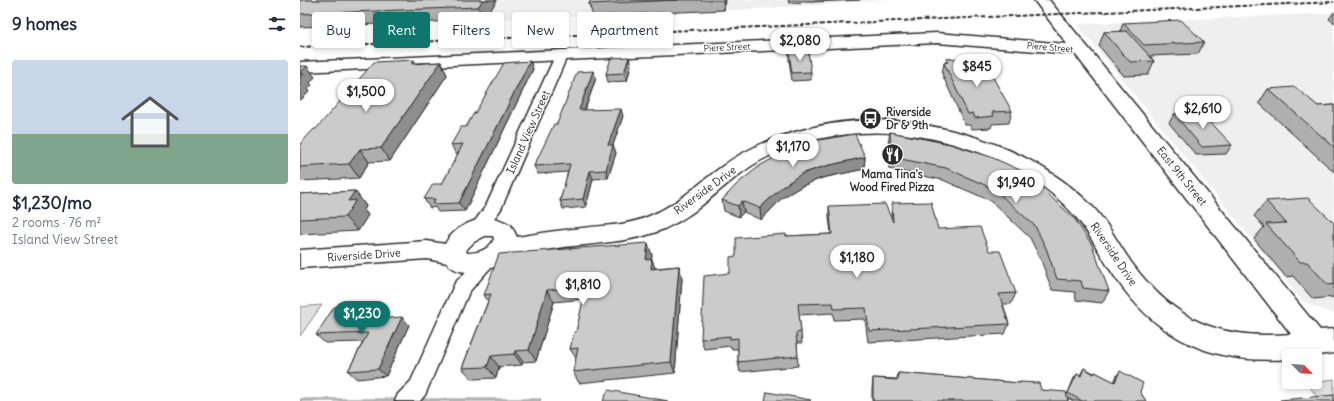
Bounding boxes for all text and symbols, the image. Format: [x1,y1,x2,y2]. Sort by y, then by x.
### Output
chip: Buy [312,12,365,48]
chip: Rent [373,12,430,48]
chip: Filters [438,12,504,48]
chip: New [512,12,569,48]
chip: Apartment [577,12,673,48]
text: 9 homes [12,13,77,35]
icon: filters [266,13,288,35]
pin: $2,080 [767,28,833,62]
text: $2,080 [779,32,821,49]
street label: Piere Street [1026,39,1074,55]
street label: Piere Street [703,40,751,54]
pin: $845 [953,54,1001,88]
text: $845 [962,58,992,75]
pin: $1,500 [333,79,399,113]
text: $1,500 [346,83,386,100]
icon: home [114,86,186,158]
street label: Island View Street [503,88,553,176]
pin: $2,610 [1170,96,1236,130]
text: $2,610 [1184,100,1222,117]
bus stop icon: Riverside Dr & 9th [857,105,883,131]
place label: Riverside Dr & 9th [886,105,931,132]
pin: $1,170 [760,134,826,168]
text: $1,170 [776,138,810,155]
restaurant icon: Mama Tina's Wood Fired Pizza [879,141,905,167]
street label: East 9th Street [1154,144,1210,209]
street label: Riverside Drive [671,163,739,217]
place label: Mama Tina's Wood Fired Pizza [850,167,935,194]
pin: $1,940 [983,170,1049,204]
text: $1,940 [997,174,1035,191]
text: $1,230/mo [12,192,92,214]
text: 2 rooms · 76 m² [12,214,101,231]
street label: Riverside Drive [1088,220,1140,289]
text: Island View Street [12,231,118,248]
street label: Riverside Drive [327,245,401,265]
pin: $1,180 [824,245,890,279]
text: $1,180 [839,249,875,266]
pin: $1,810 [550,272,616,306]
text: $1,810 [565,276,601,293]
pin: $1,230 [329,301,395,335]
text: $1,230 [343,305,381,322]
north arrow [1282,349,1322,389]
map controls [1282,349,1322,389]

